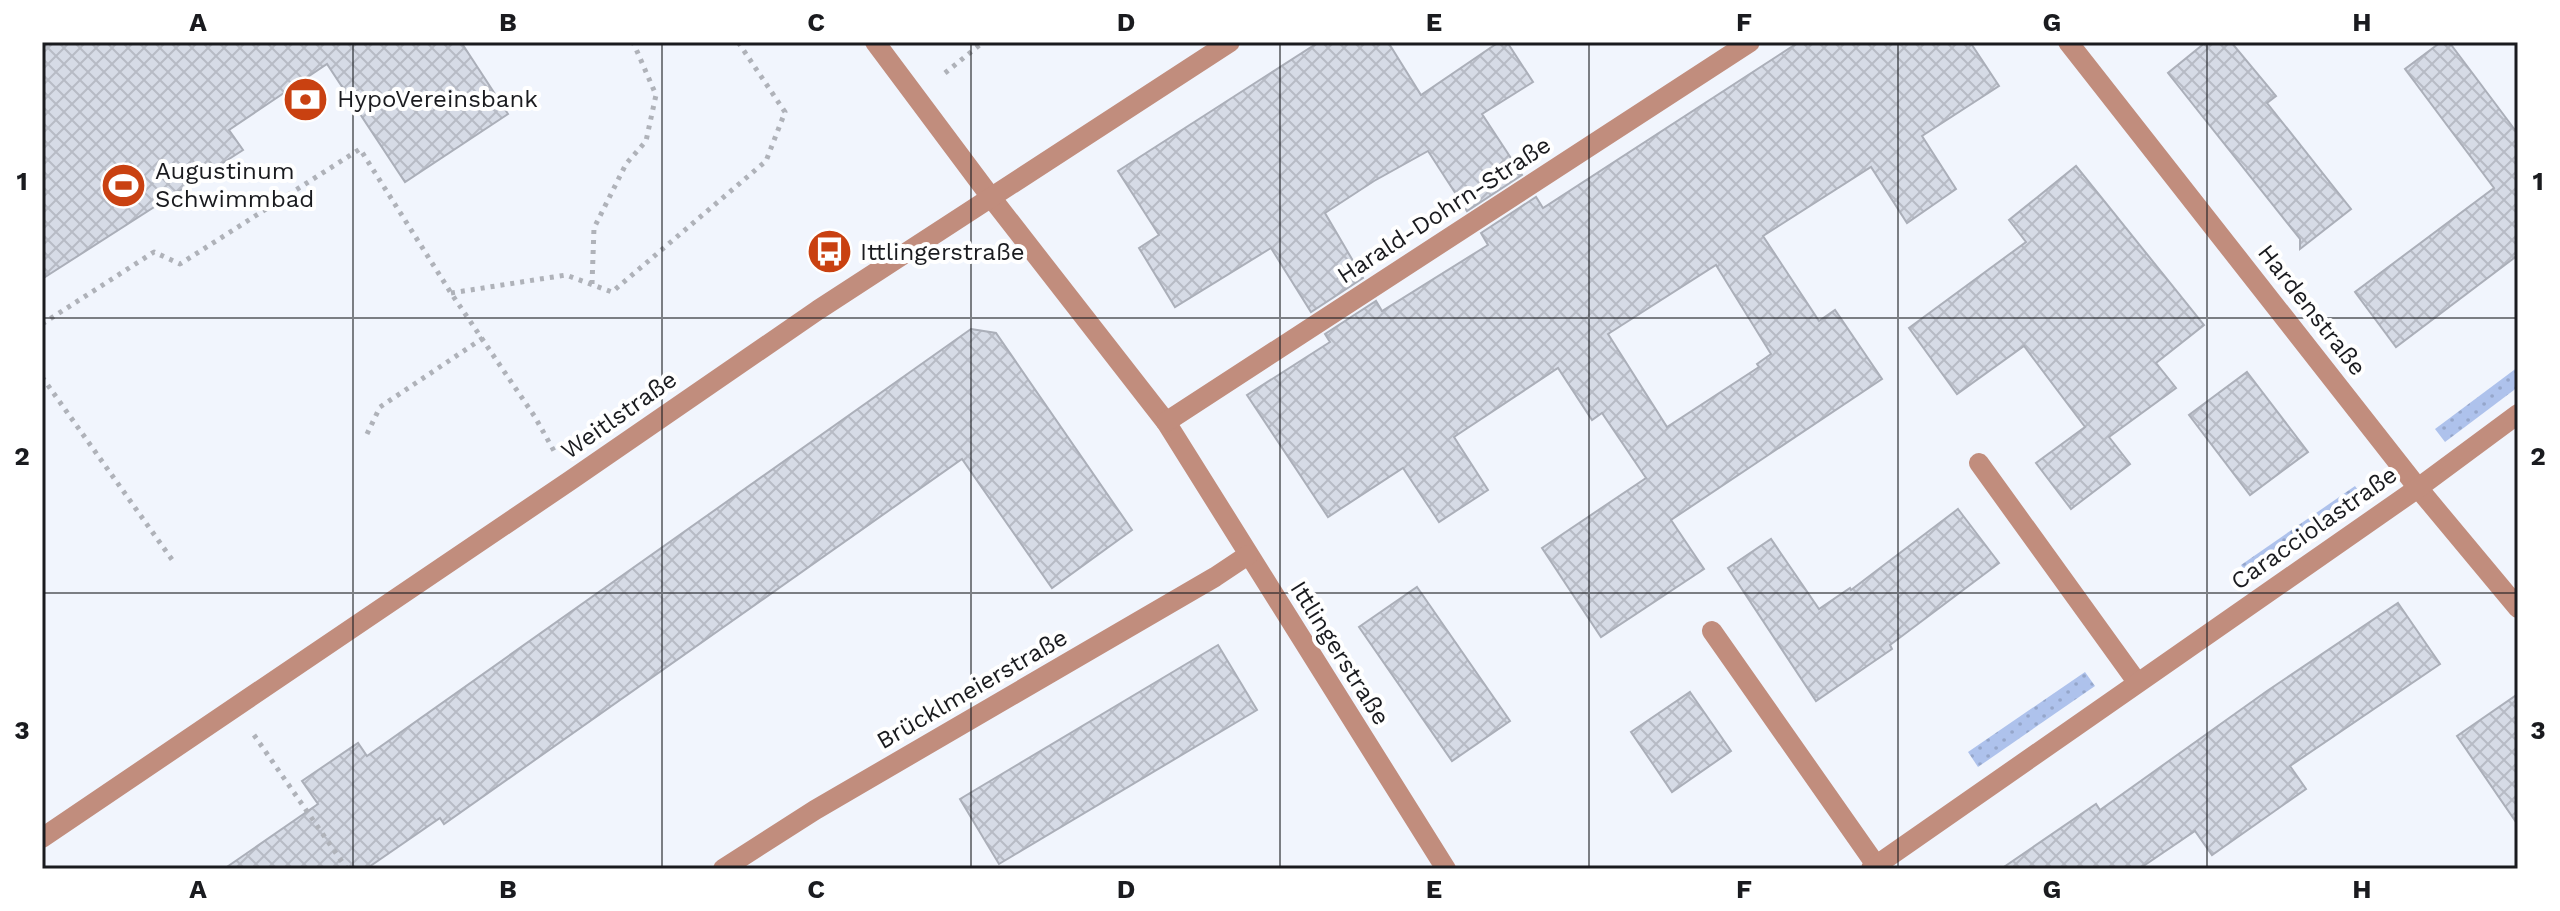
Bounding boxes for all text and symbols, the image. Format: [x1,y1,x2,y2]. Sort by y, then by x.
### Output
text: A [189,7,207,37]
text: B [499,7,517,37]
text: C [807,7,825,37]
text: D [1117,7,1135,37]
text: E [1426,7,1442,37]
text: F [1736,7,1752,37]
text: G [2043,7,2061,37]
text: H [2352,7,2372,37]
bank icon: HypoVereinsbank [282,75,330,123]
place label: HypoVereinsbank [337,85,538,113]
street label: Harald-Dohrn-Straße [1332,131,1556,289]
place label: Augustinum Schwimmbad [155,157,314,213]
sports icon: Augustinum Schwimmbad [100,161,148,209]
text: 1 [16,166,28,196]
text: 1 [2532,166,2544,196]
bus stop icon: Ittlingerstraße [805,228,853,276]
place label: Ittlingerstraße [860,238,1025,266]
street label: Hardenstraße [2252,239,2372,381]
street label: Weitlstraße [556,365,682,465]
text: 2 [14,441,30,471]
text: 2 [2530,441,2546,471]
street label: Caracciolastraße [2226,460,2402,596]
street label: Ittlingerstraße [1285,576,1395,730]
street label: Brücklmeierstraße [872,623,1072,755]
text: 3 [14,715,30,745]
text: 3 [2530,715,2546,745]
text: A [189,874,207,904]
text: B [499,874,517,904]
text: C [807,874,825,904]
text: D [1117,874,1135,904]
text: E [1426,874,1442,904]
text: F [1736,874,1752,904]
text: G [2043,874,2061,904]
text: H [2352,874,2372,904]

